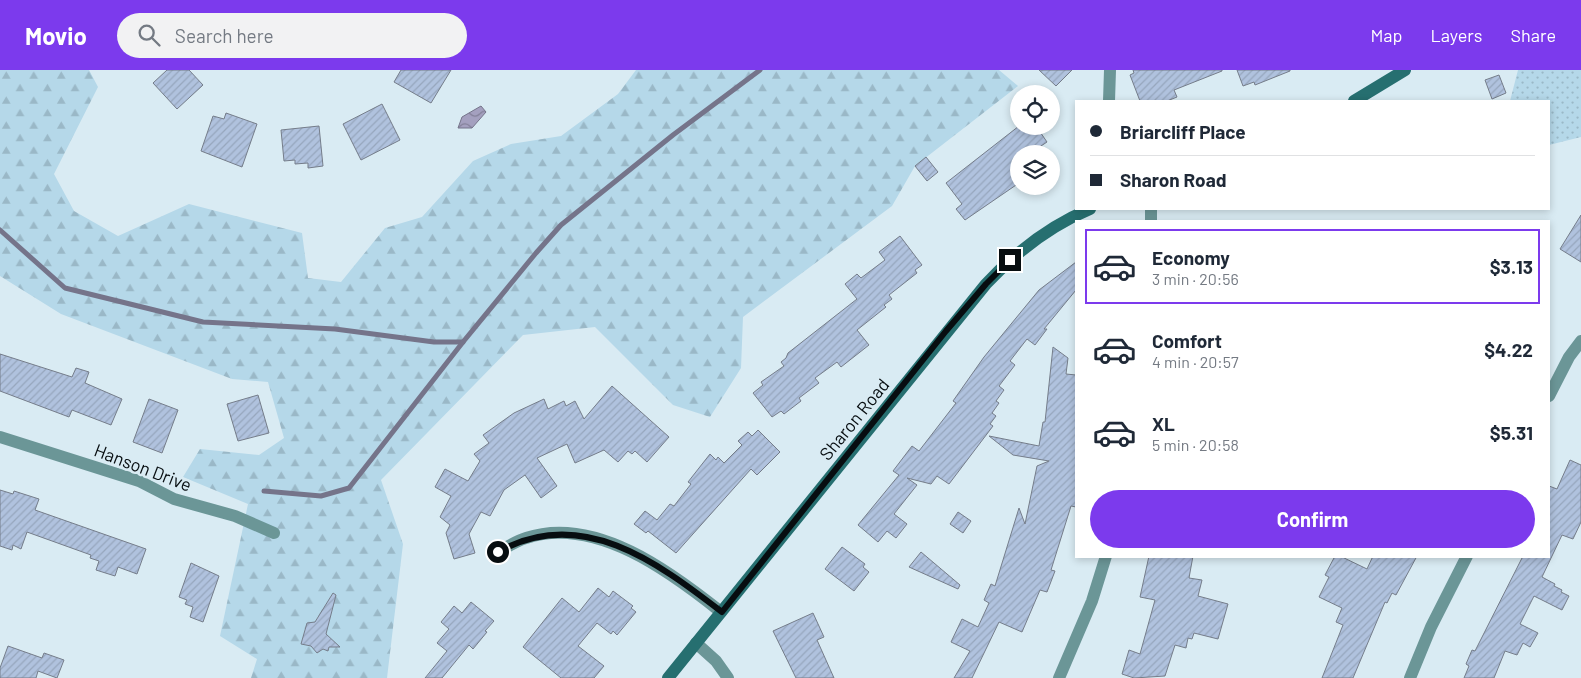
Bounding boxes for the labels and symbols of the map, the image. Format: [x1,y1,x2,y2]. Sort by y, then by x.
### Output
route end [999,249,1021,271]
street label: Sharon Road [814,374,894,464]
street label: Hanson Drive [91,438,195,496]
route start [487,541,509,563]

